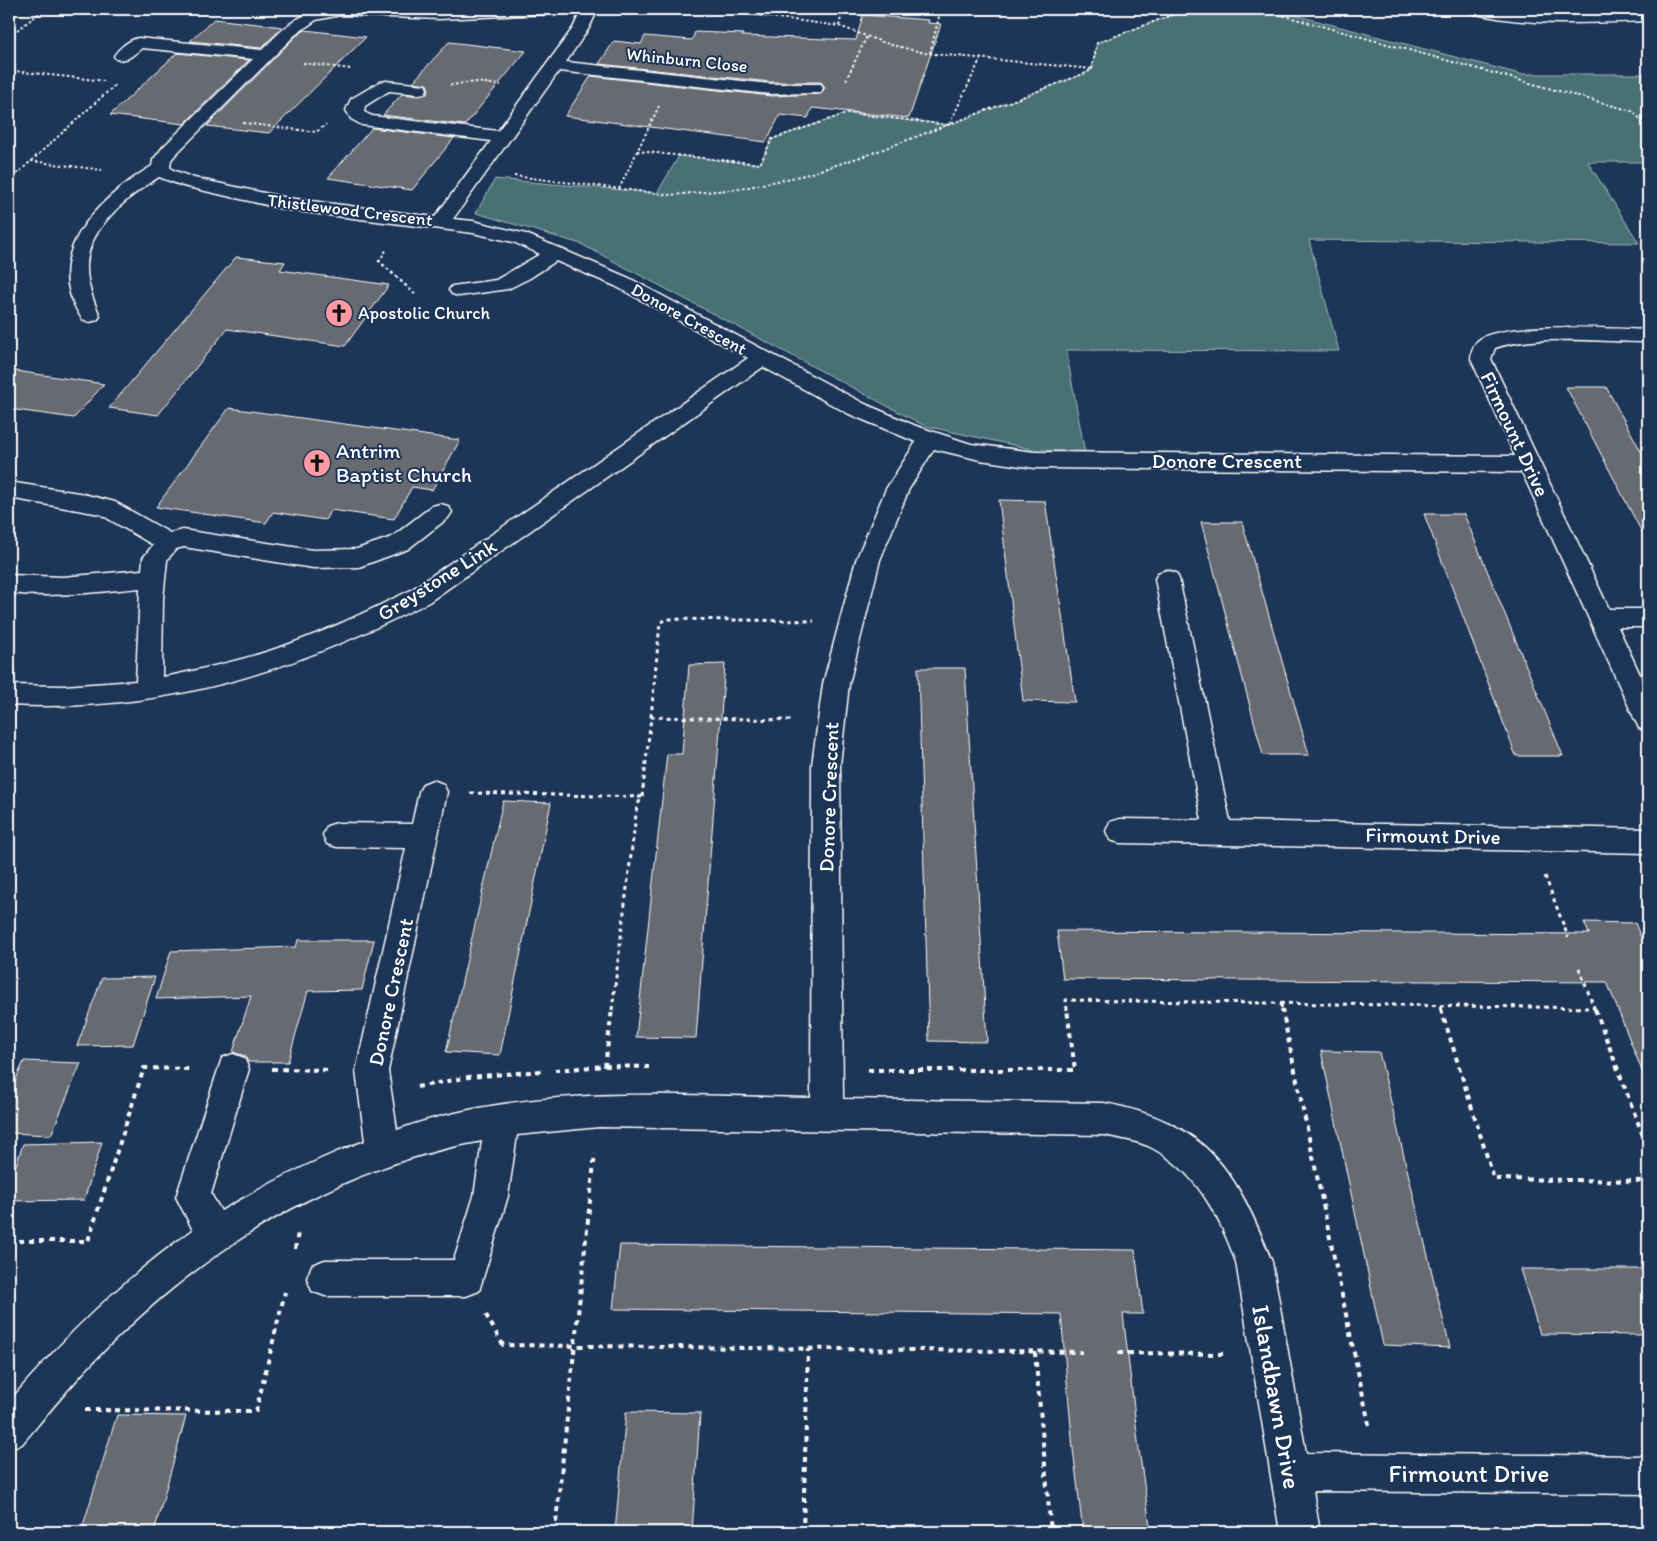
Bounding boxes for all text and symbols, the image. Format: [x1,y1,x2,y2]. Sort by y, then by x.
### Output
street label: Whinburn Close [625,43,749,77]
street label: Thistlewood Crescent [266,189,434,231]
street label: Donore Crescent [627,278,751,360]
church icon: Apostolic Church [324,298,354,328]
place label: Apostolic Church [358,302,491,324]
street label: Firmount Drive [1476,367,1555,500]
place label: Antrim Baptist Church [336,438,472,487]
church icon: Antrim Baptist Church [302,448,332,478]
street label: Donore Crescent [1152,448,1302,473]
street label: Greystone Link [373,533,501,626]
street label: Donore Crescent [813,721,844,873]
street label: Firmount Drive [1365,822,1501,849]
street label: Donore Crescent [363,916,418,1068]
street label: Islandbawn Drive [1246,1303,1308,1491]
street label: Firmount Drive [1389,1458,1549,1488]

